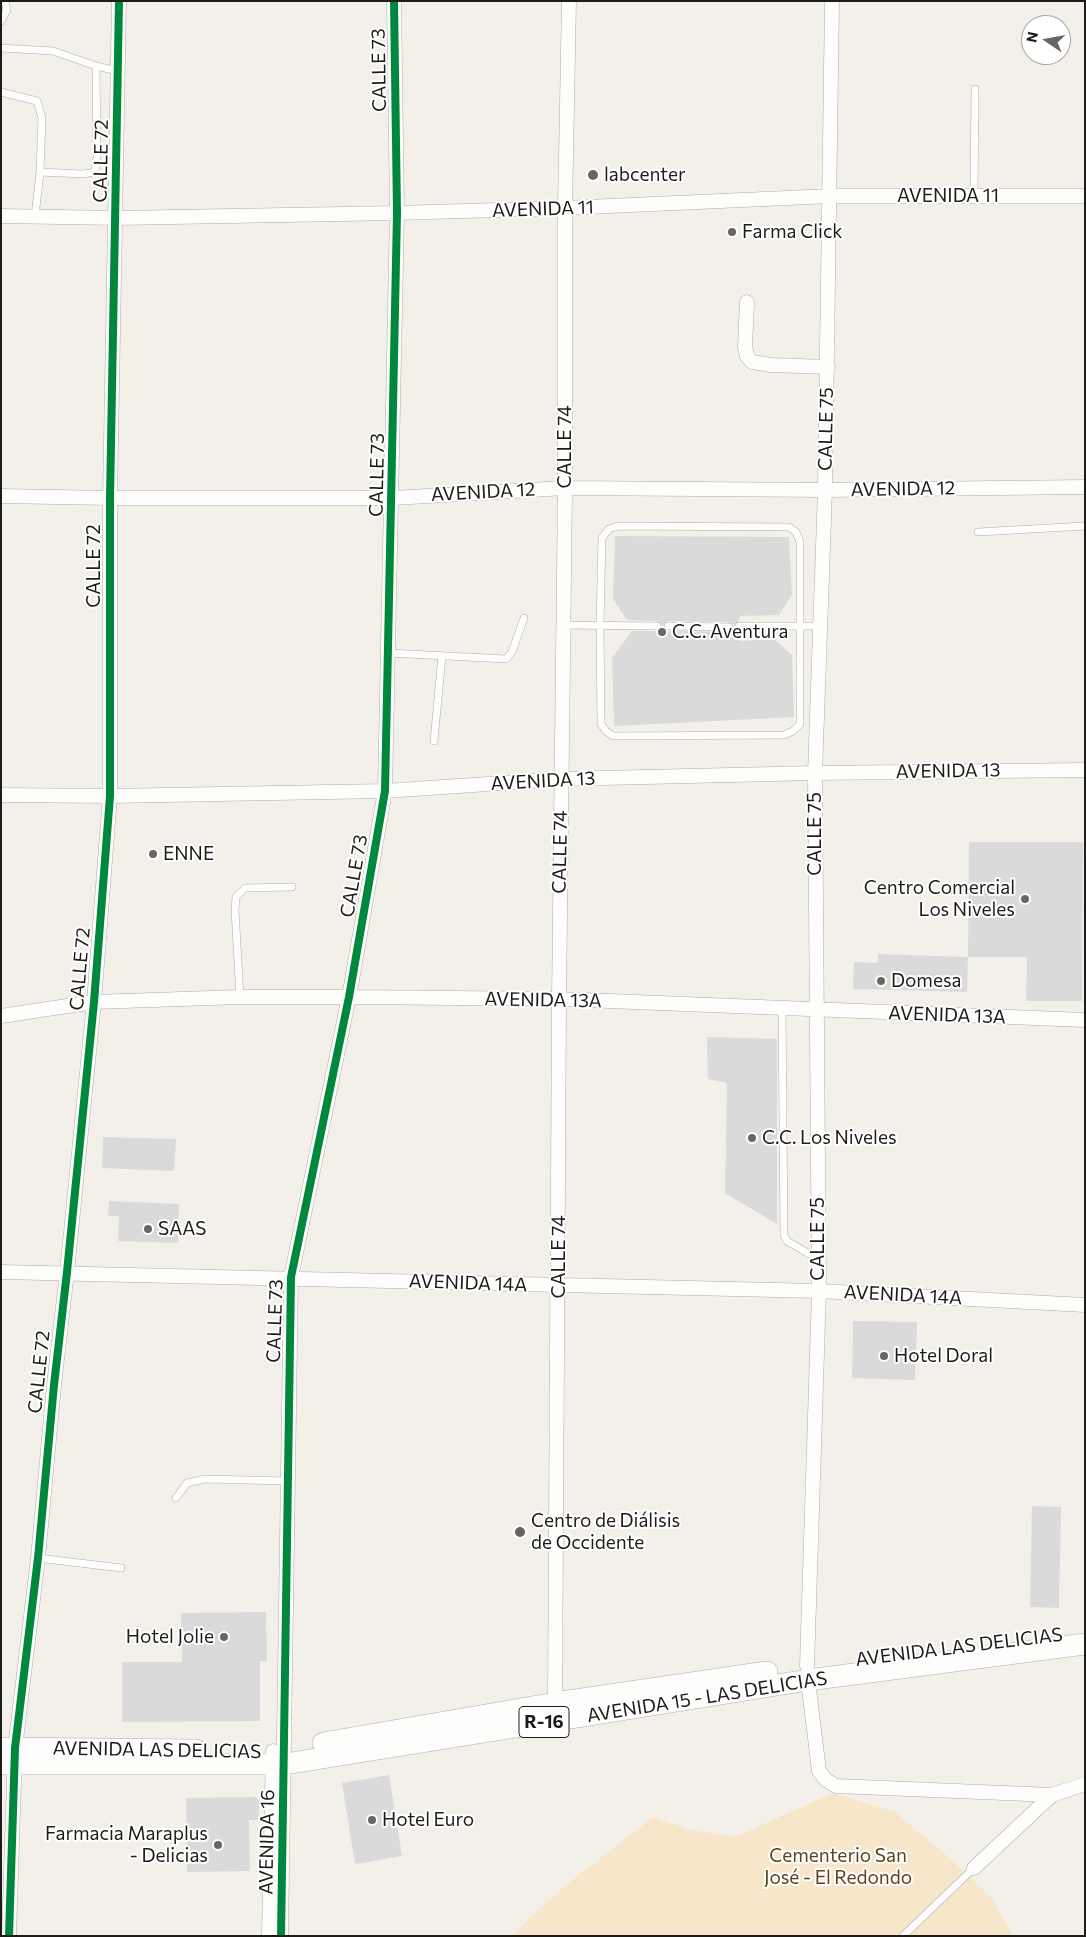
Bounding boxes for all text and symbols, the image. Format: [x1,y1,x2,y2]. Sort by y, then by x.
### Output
north arrow [1021,15,1071,65]
street label: CALLE 73 [367,28,391,112]
text: N [1022,30,1041,44]
street label: CALLE 72 [89,119,113,203]
place label: labcenter [604,164,686,186]
marker: labcenter [586,168,600,182]
street label: AVENIDA 11 [897,185,999,207]
street label: AVENIDA 11 [492,196,594,222]
place label: Farma Click [742,221,843,243]
marker: Farma Click [726,226,738,238]
street label: CALLE 75 [814,387,838,471]
street label: CALLE 74 [554,405,576,489]
street label: CALLE 73 [365,433,389,517]
street label: AVENIDA 12 [851,477,955,501]
street label: AVENIDA 12 [430,478,536,506]
street label: CALLE 72 [83,524,105,608]
place label: C.C. Aventura [672,621,789,643]
marker: C.C. Aventura [656,626,668,638]
street label: AVENIDA 13 [895,759,1001,783]
street label: AVENIDA 13 [490,767,596,795]
street label: CALLE 75 [804,792,826,876]
street label: CALLE 74 [548,810,572,894]
street label: CALLE 73 [336,833,372,919]
place label: ENNE [163,843,214,865]
marker: ENNE [147,848,159,860]
place label: Centro Comercial Los Niveles [864,877,1015,921]
marker: Centro Comercial Los Niveles [1019,893,1031,905]
street label: CALLE 72 [65,926,95,1012]
place label: Domesa [891,970,962,992]
marker: Domesa [875,975,887,987]
street label: AVENIDA 13A [484,988,602,1012]
street label: AVENIDA 13A [888,1002,1006,1028]
place label: C.C. Los Niveles [762,1127,897,1149]
marker: C.C. Los Niveles [746,1132,758,1144]
street label: CALLE 75 [807,1197,829,1281]
street label: CALLE 74 [548,1215,570,1299]
place label: SAAS [158,1218,207,1240]
marker: SAAS [142,1223,154,1235]
street label: AVENIDA 14A [408,1270,528,1296]
street label: CALLE 73 [262,1279,288,1363]
street label: AVENIDA 14A [843,1281,963,1309]
street label: CALLE 72 [23,1329,55,1415]
place label: Hotel Doral [894,1345,993,1367]
marker: Hotel Doral [878,1350,890,1362]
place label: Centro de Diálisis de Occidente [531,1510,680,1554]
marker: Centro de Diálisis de Occidente [513,1525,527,1539]
street label: AVENIDA LAS DELICIAS [854,1623,1064,1671]
place label: Hotel Jolie [126,1626,214,1648]
marker: Hotel Jolie [218,1631,230,1643]
street label: AVENIDA 15 - LAS DELICIAS [585,1667,829,1727]
road number: R-16 [519,1706,569,1738]
street label: AVENIDA LAS DELICIAS [52,1737,262,1763]
street label: AVENIDA 16 [255,1789,279,1895]
place label: Hotel Euro [382,1809,474,1831]
marker: Hotel Euro [366,1814,378,1826]
place label: Farmacia Maraplus - Delicias [45,1823,208,1867]
marker: Farmacia Maraplus - Delicias [212,1839,224,1851]
park label: Cementerio San José - El Redondo [764,1845,912,1889]

